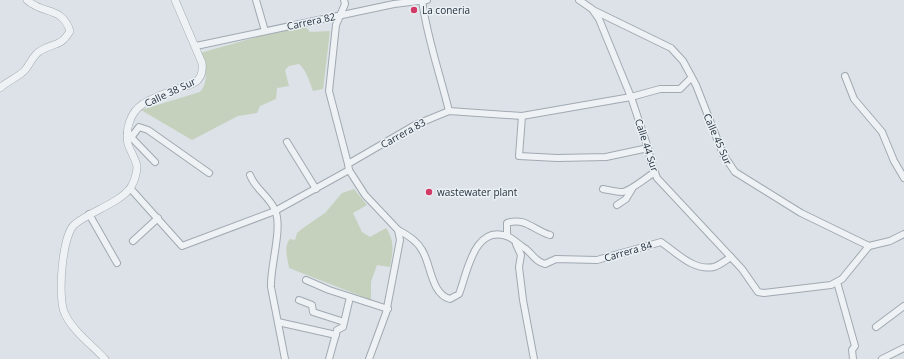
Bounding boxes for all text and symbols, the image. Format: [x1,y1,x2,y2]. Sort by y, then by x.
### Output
place label: La coneria [422,3,470,17]
marker: La coneria [409,5,419,15]
street label: Carrera 82 [285,9,337,33]
street label: Calle 38 Sur [142,74,198,110]
street label: Calle 45 Sur [700,111,736,167]
street label: Carrera 83 [378,115,428,151]
street label: Calle 44 Sur [632,117,662,173]
place label: wastewater plant [437,185,518,199]
marker: wastewater plant [424,187,434,197]
street label: Carrera 84 [602,237,654,265]

